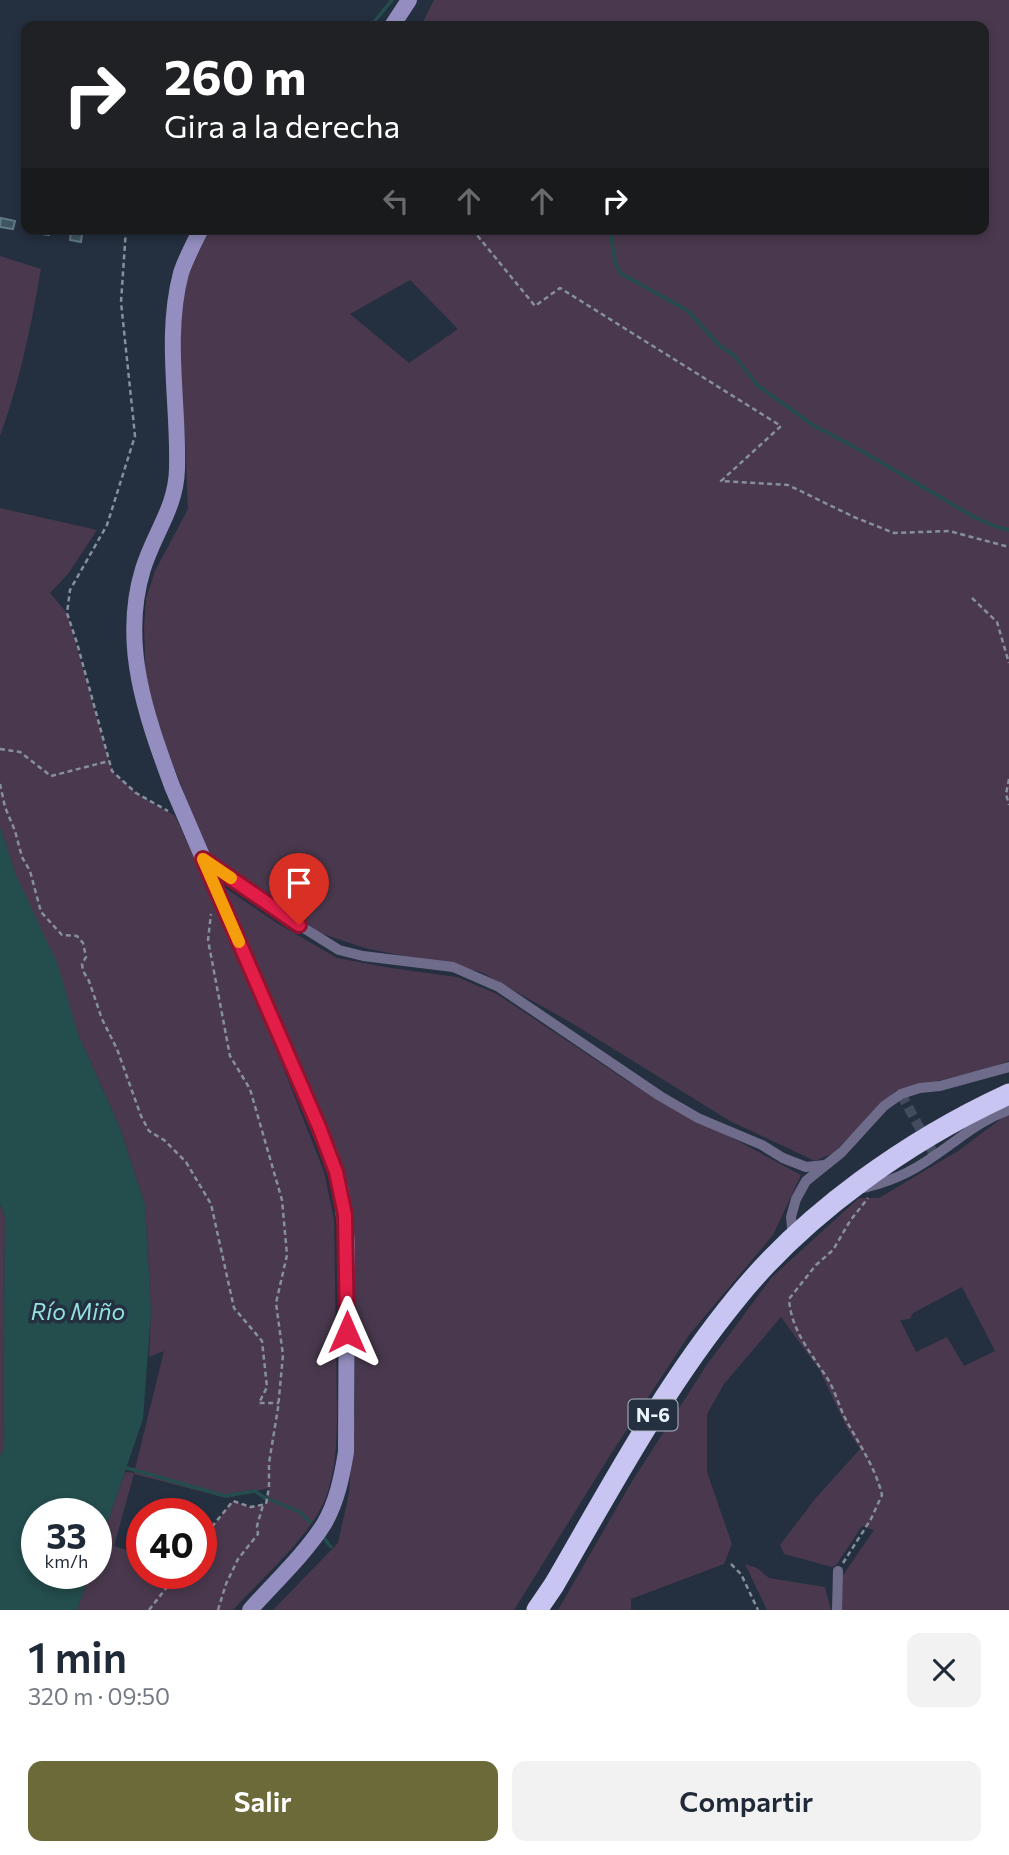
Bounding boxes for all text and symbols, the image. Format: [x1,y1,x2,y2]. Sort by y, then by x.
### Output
text: 260 m [164,45,306,105]
icon: right [49,49,140,140]
text: Gira a la derecha [164,105,400,145]
icon: left [377,182,415,220]
icon: ahead [450,182,488,220]
icon: ahead [523,182,561,220]
icon: right [596,182,634,220]
pin [269,853,329,925]
icon: arrive [280,864,318,902]
position arrow [310,1295,384,1369]
water label: Río Miño [31,1297,125,1325]
road number: N-6 [628,1400,678,1430]
speed limit sign: 40 [126,1498,217,1589]
text: 33 [46,1513,87,1556]
text: km/h [45,1550,88,1572]
text: 1 min [28,1630,127,1682]
button: close [907,1633,981,1707]
text: 320 m · 09:50 [28,1682,170,1710]
button: Salir [28,1761,498,1841]
button: Compartir [512,1761,981,1841]

